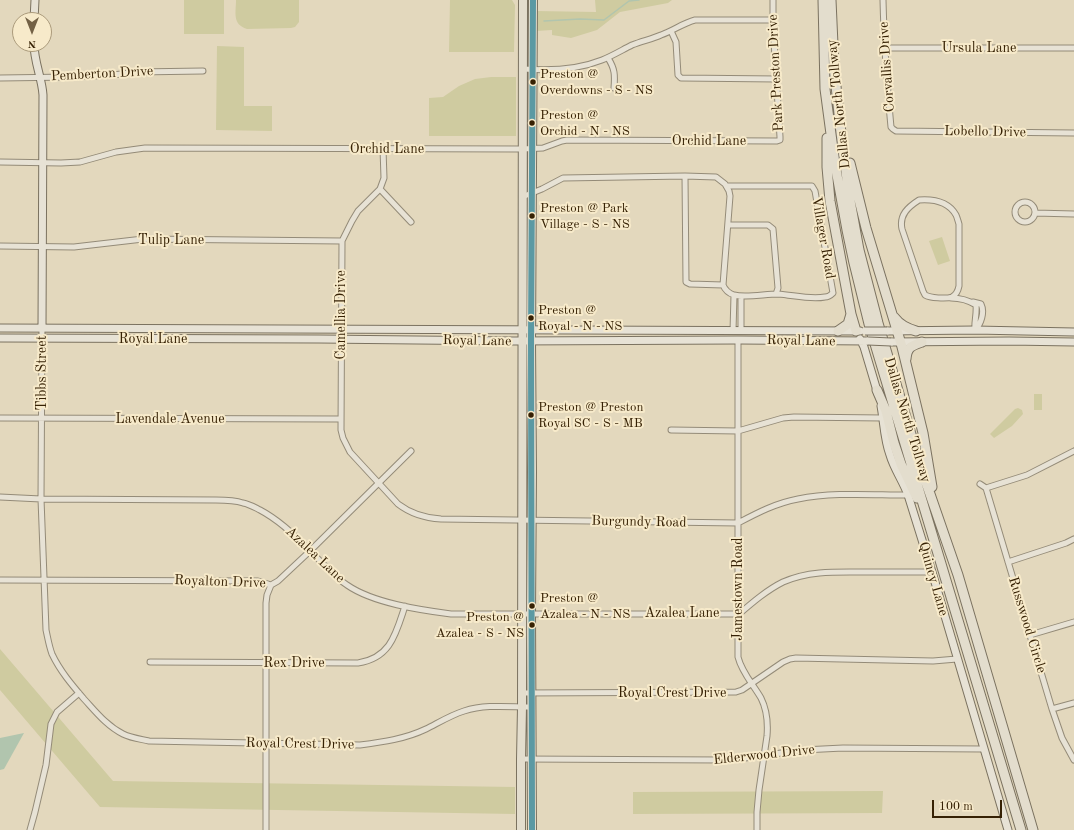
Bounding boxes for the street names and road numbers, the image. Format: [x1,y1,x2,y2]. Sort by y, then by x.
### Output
street label: Park Preston Drive [765,14,787,132]
street label: Corvallis Drive [875,21,899,113]
street label: Dallas North Tollway [824,38,854,170]
street label: Ursula Lane [941,40,1017,56]
street label: Pemberton Drive [50,63,154,85]
street label: Lobello Drive [944,123,1026,141]
street label: Orchid Lane [672,133,746,149]
street label: Orchid Lane [350,141,424,157]
street label: Villager Road [807,196,839,280]
street label: Tulip Lane [138,232,204,248]
street label: Camellia Drive [333,270,349,360]
street label: Royal Lane [119,331,187,347]
street label: Royal Lane [442,332,512,350]
street label: Royal Lane [766,332,836,350]
street label: Tibbs Street [34,335,50,411]
street label: Dallas North Tollway [880,355,934,485]
street label: Lavendale Avenue [115,411,225,427]
street label: Burgundy Road [591,513,687,531]
street label: Azalea Lane [282,523,348,587]
street label: Jamestown Road [730,537,746,641]
street label: Quincy Lane [914,540,952,618]
street label: Royalton Drive [174,572,266,592]
street label: Russwood Circle [1004,575,1050,675]
street label: Azalea Lane [644,605,720,621]
street label: Rex Drive [263,655,325,671]
street label: Royal Crest Drive [618,685,726,701]
street label: Royal Crest Drive [246,735,354,753]
street label: Elderwood Drive [712,741,816,769]

